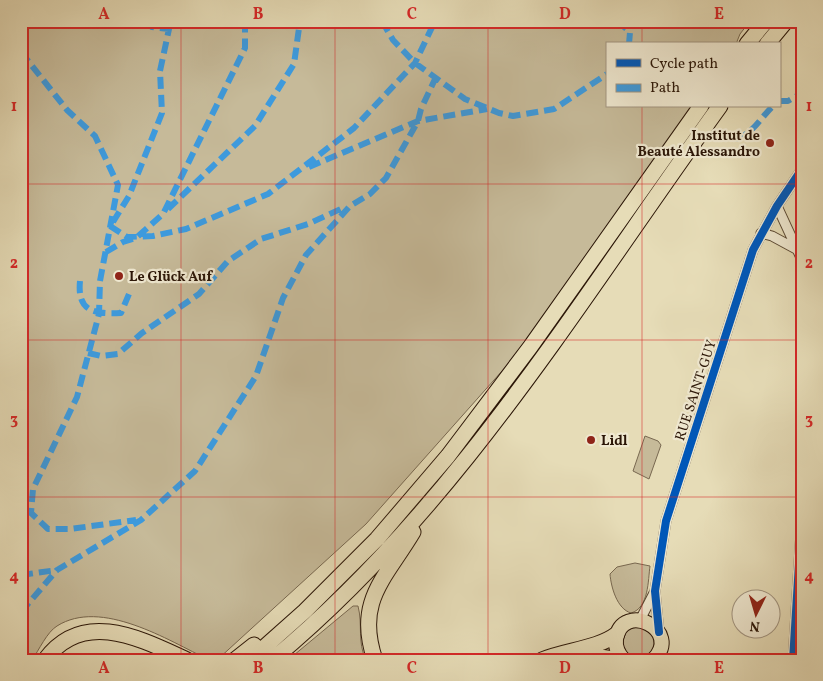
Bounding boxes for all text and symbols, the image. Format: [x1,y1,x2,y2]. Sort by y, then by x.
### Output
text: A [98,4,110,26]
text: B [253,4,264,26]
text: C [407,4,417,26]
text: D [559,4,571,26]
text: E [714,4,724,26]
legend [606,42,780,108]
text: Cycle path [650,54,718,75]
text: Path [650,78,680,99]
text: 1 [11,96,17,118]
text: 1 [806,96,812,118]
place label: Institut de Beauté Alessandro [638,127,760,162]
marker: Institut de Beauté Alessandro [764,137,776,149]
text: 2 [10,253,18,275]
text: 2 [805,253,813,275]
place label: Le Glück Auf [129,268,213,287]
marker: Le Glück Auf [113,270,125,282]
street label: RUE SAINT-GUY [671,337,722,443]
text: 3 [10,409,18,431]
text: 3 [805,409,813,431]
place label: Lidl [601,432,628,451]
marker: Lidl [585,434,597,446]
text: 4 [9,566,19,588]
text: 4 [804,566,814,588]
north arrow [730,588,780,638]
text: N [749,616,761,635]
text: A [98,658,110,680]
text: B [253,658,264,680]
text: C [407,658,417,680]
text: D [559,658,571,680]
text: E [714,658,724,680]

